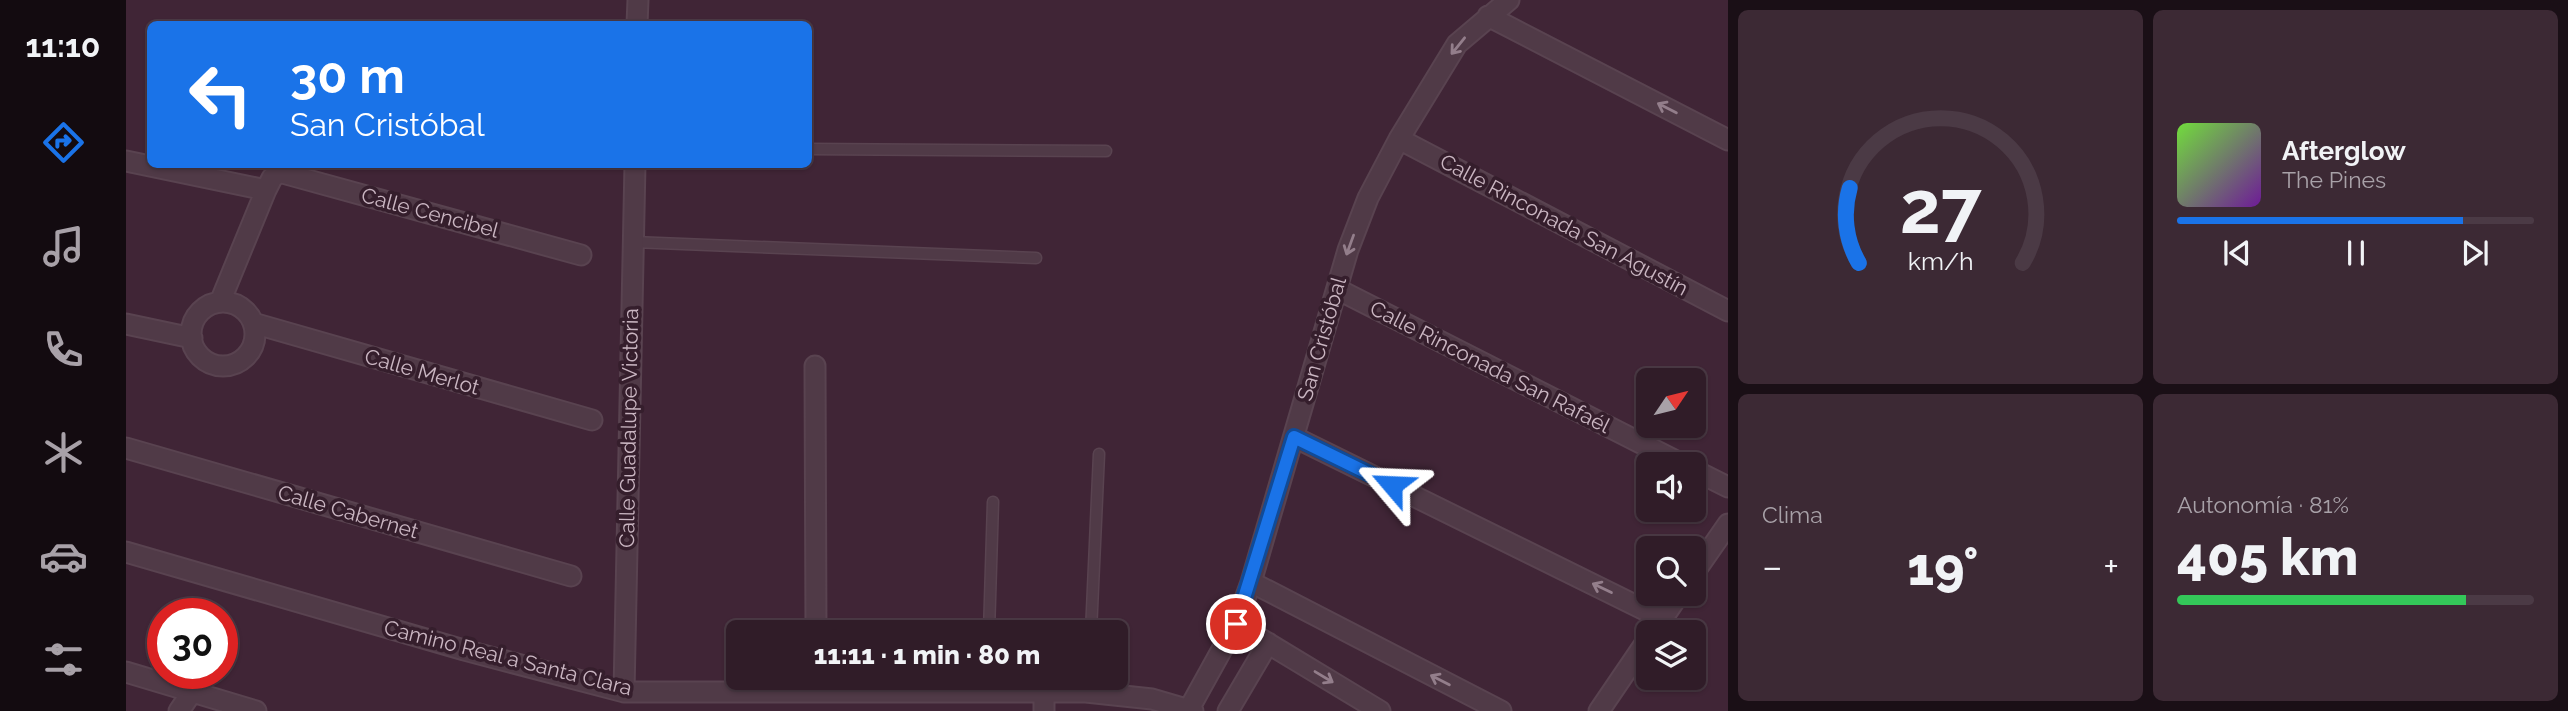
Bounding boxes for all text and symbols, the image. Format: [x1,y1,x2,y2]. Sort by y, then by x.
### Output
text: 11:10 [26,27,100,64]
one-way arrow [1451,36,1466,54]
text: 30 m [290,47,405,104]
icon: left [175,49,266,140]
one-way arrow [1657,101,1678,115]
text: San Cristóbal [290,106,485,143]
icon: directions [39,118,88,167]
text: Afterglow [2282,136,2406,166]
street label: Calle Rinconada San Agustín [1436,148,1693,301]
text: 27 [1900,166,1982,251]
text: The Pines [2282,166,2386,193]
street label: Calle Cencibel [359,182,502,243]
icon: music [39,222,88,271]
one-way arrow [1343,233,1355,255]
icon: previous [2218,234,2256,272]
icon: pause [2337,234,2375,272]
icon: next [2456,234,2494,272]
text: km/h [1908,246,1973,276]
street label: San Cristóbal [1292,274,1351,404]
street label: Calle Rinconada San Rafaél [1366,295,1615,438]
street label: Calle Guadalupe Victoria [614,308,643,548]
icon: phone [39,325,88,374]
street label: Calle Merlot [362,343,482,400]
north arrow [1636,368,1706,438]
map controls [1636,368,1706,690]
icon: climate [39,428,88,477]
position arrow [1355,448,1429,522]
button: sound [1636,452,1706,522]
street label: Calle Cabernet [275,480,421,544]
text: Autonomía · 81% [2177,491,2349,518]
text: Clima [1762,501,1823,528]
text: 405 km [2177,526,2358,587]
icon: car [39,532,88,581]
button: search [1636,536,1706,606]
text: 19° [1907,536,1979,597]
text: − [1762,544,1782,589]
text: + [2103,544,2119,589]
one-way arrow [1592,581,1613,595]
pin [1206,594,1266,654]
speed limit sign: 30 [147,598,238,689]
icon: arrive [1217,605,1255,643]
street label: Camino Real a Santa Clara [382,615,635,700]
button: layers [1636,620,1706,690]
icon: filters [39,635,88,684]
text: 11:11 · 1 min · 80 m [814,640,1040,670]
one-way arrow [1314,670,1334,684]
one-way arrow [1431,672,1451,686]

